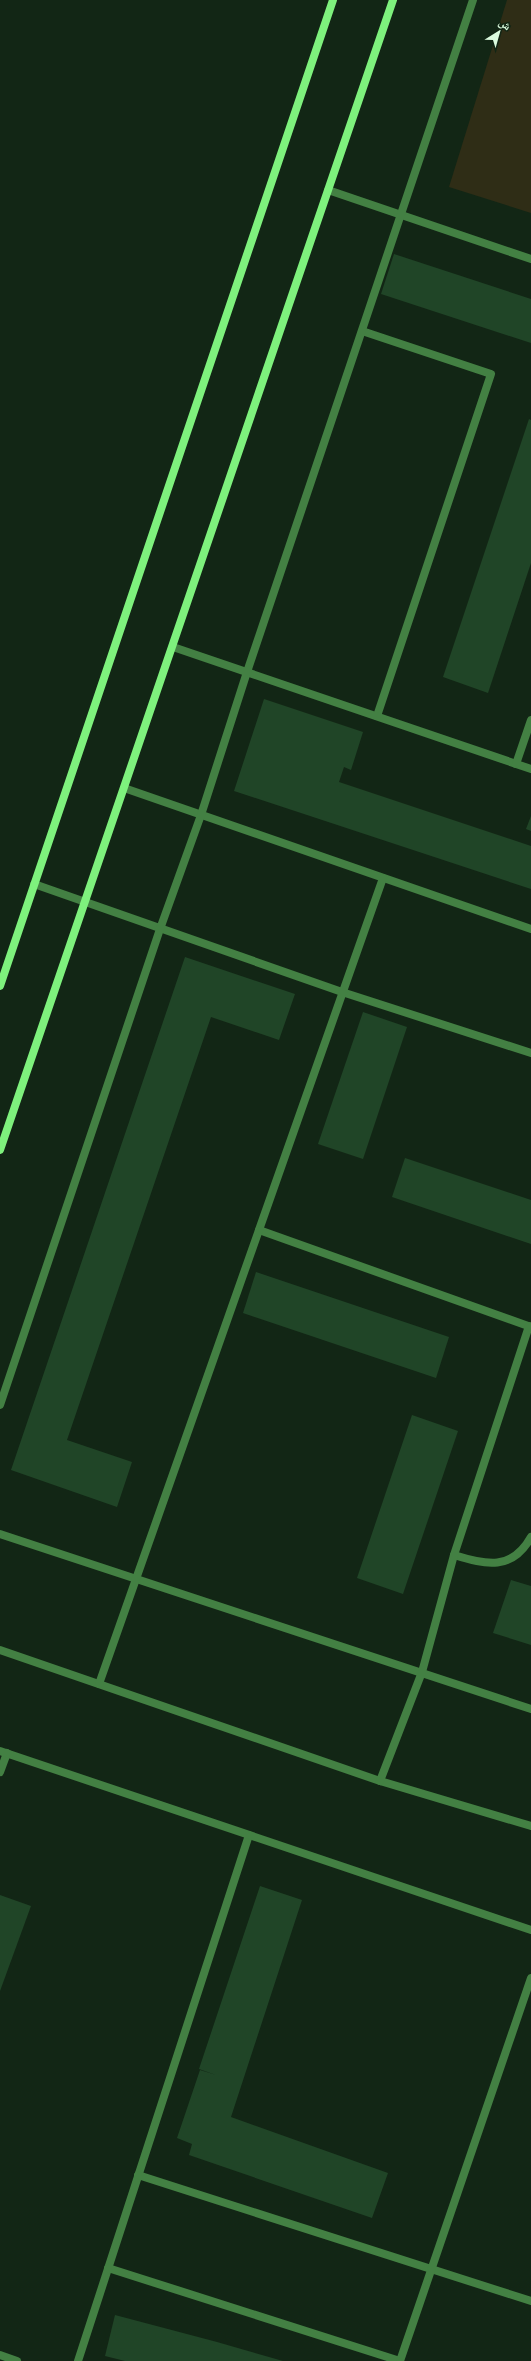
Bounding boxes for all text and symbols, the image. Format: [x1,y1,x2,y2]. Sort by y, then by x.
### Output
north arrow [479,12,519,52]
text: ش [496,15,514,34]

